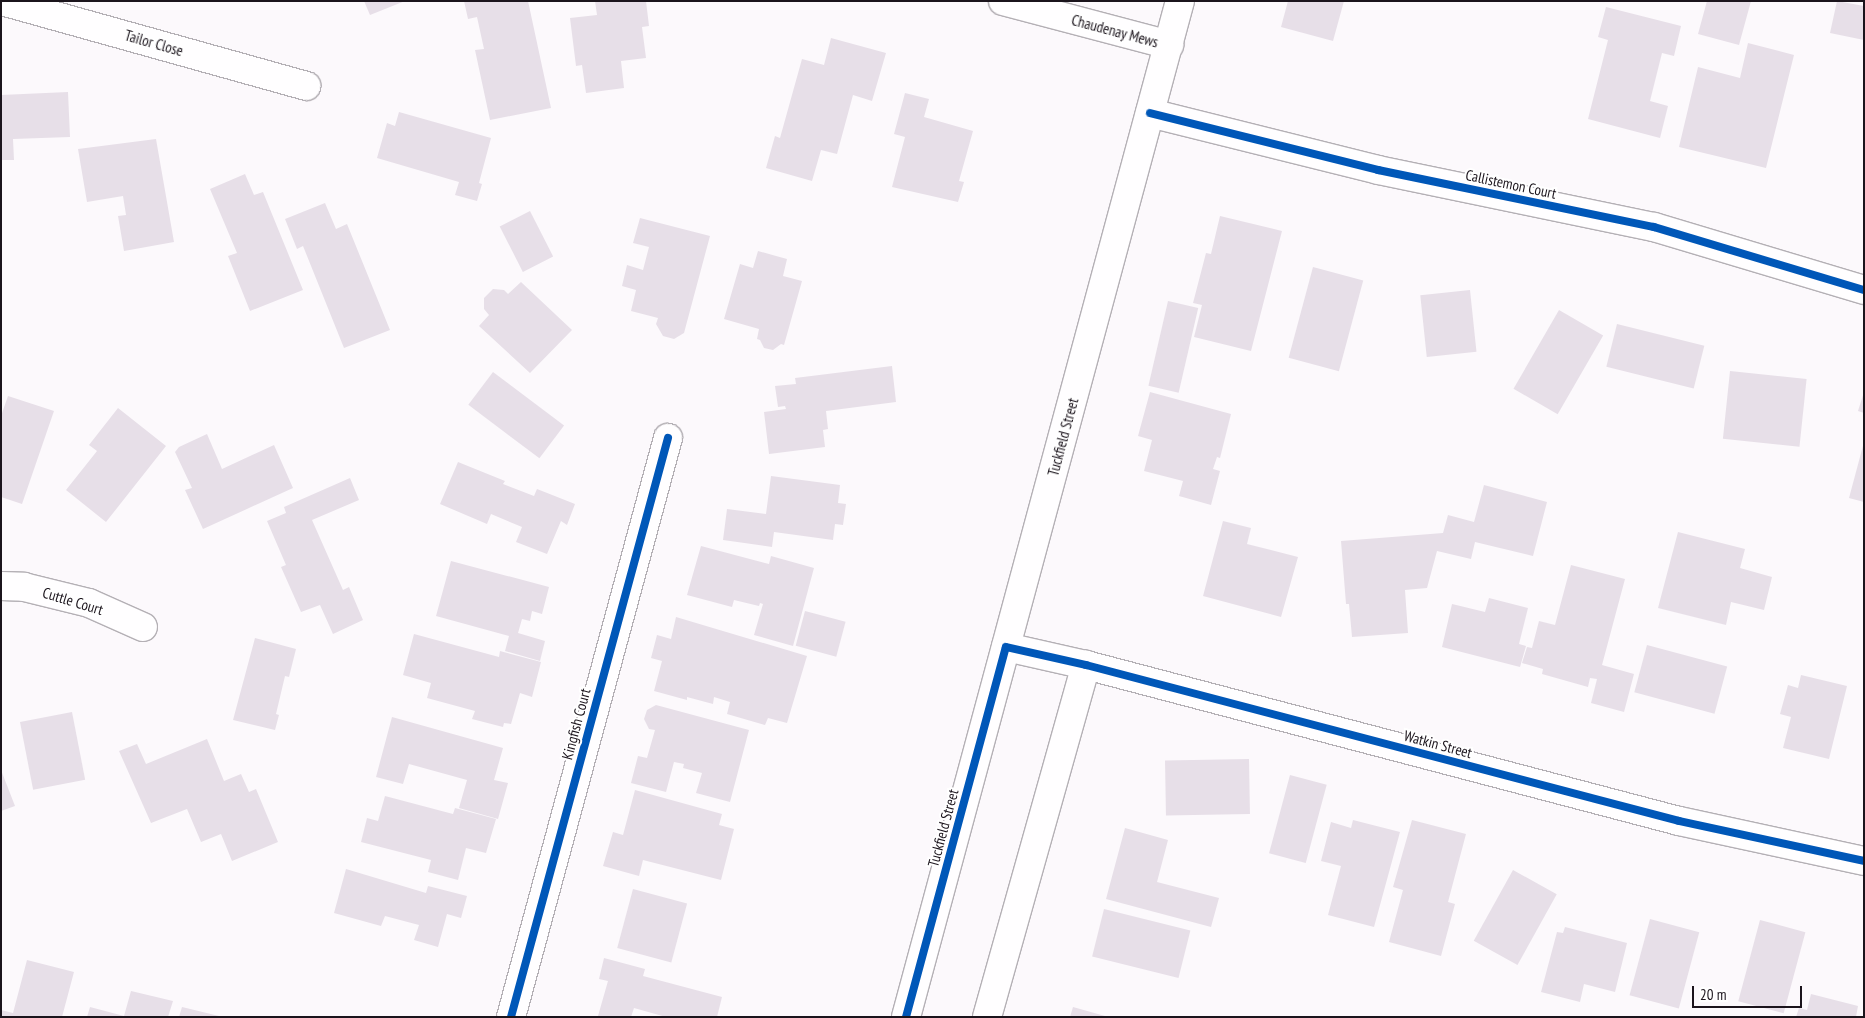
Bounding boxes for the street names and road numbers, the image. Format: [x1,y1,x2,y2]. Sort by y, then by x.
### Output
street label: Chaudenay Mews [1069,11,1161,51]
street label: Tailor Close [123,26,185,60]
street label: Callistemon Court [1464,166,1558,202]
street label: Tuckfield Street [1044,396,1082,478]
street label: Cuttle Court [41,583,105,619]
street label: Kingfish Court [558,686,594,762]
street label: Watkin Street [1402,726,1474,762]
street label: Tuckfield Street [924,787,962,869]

